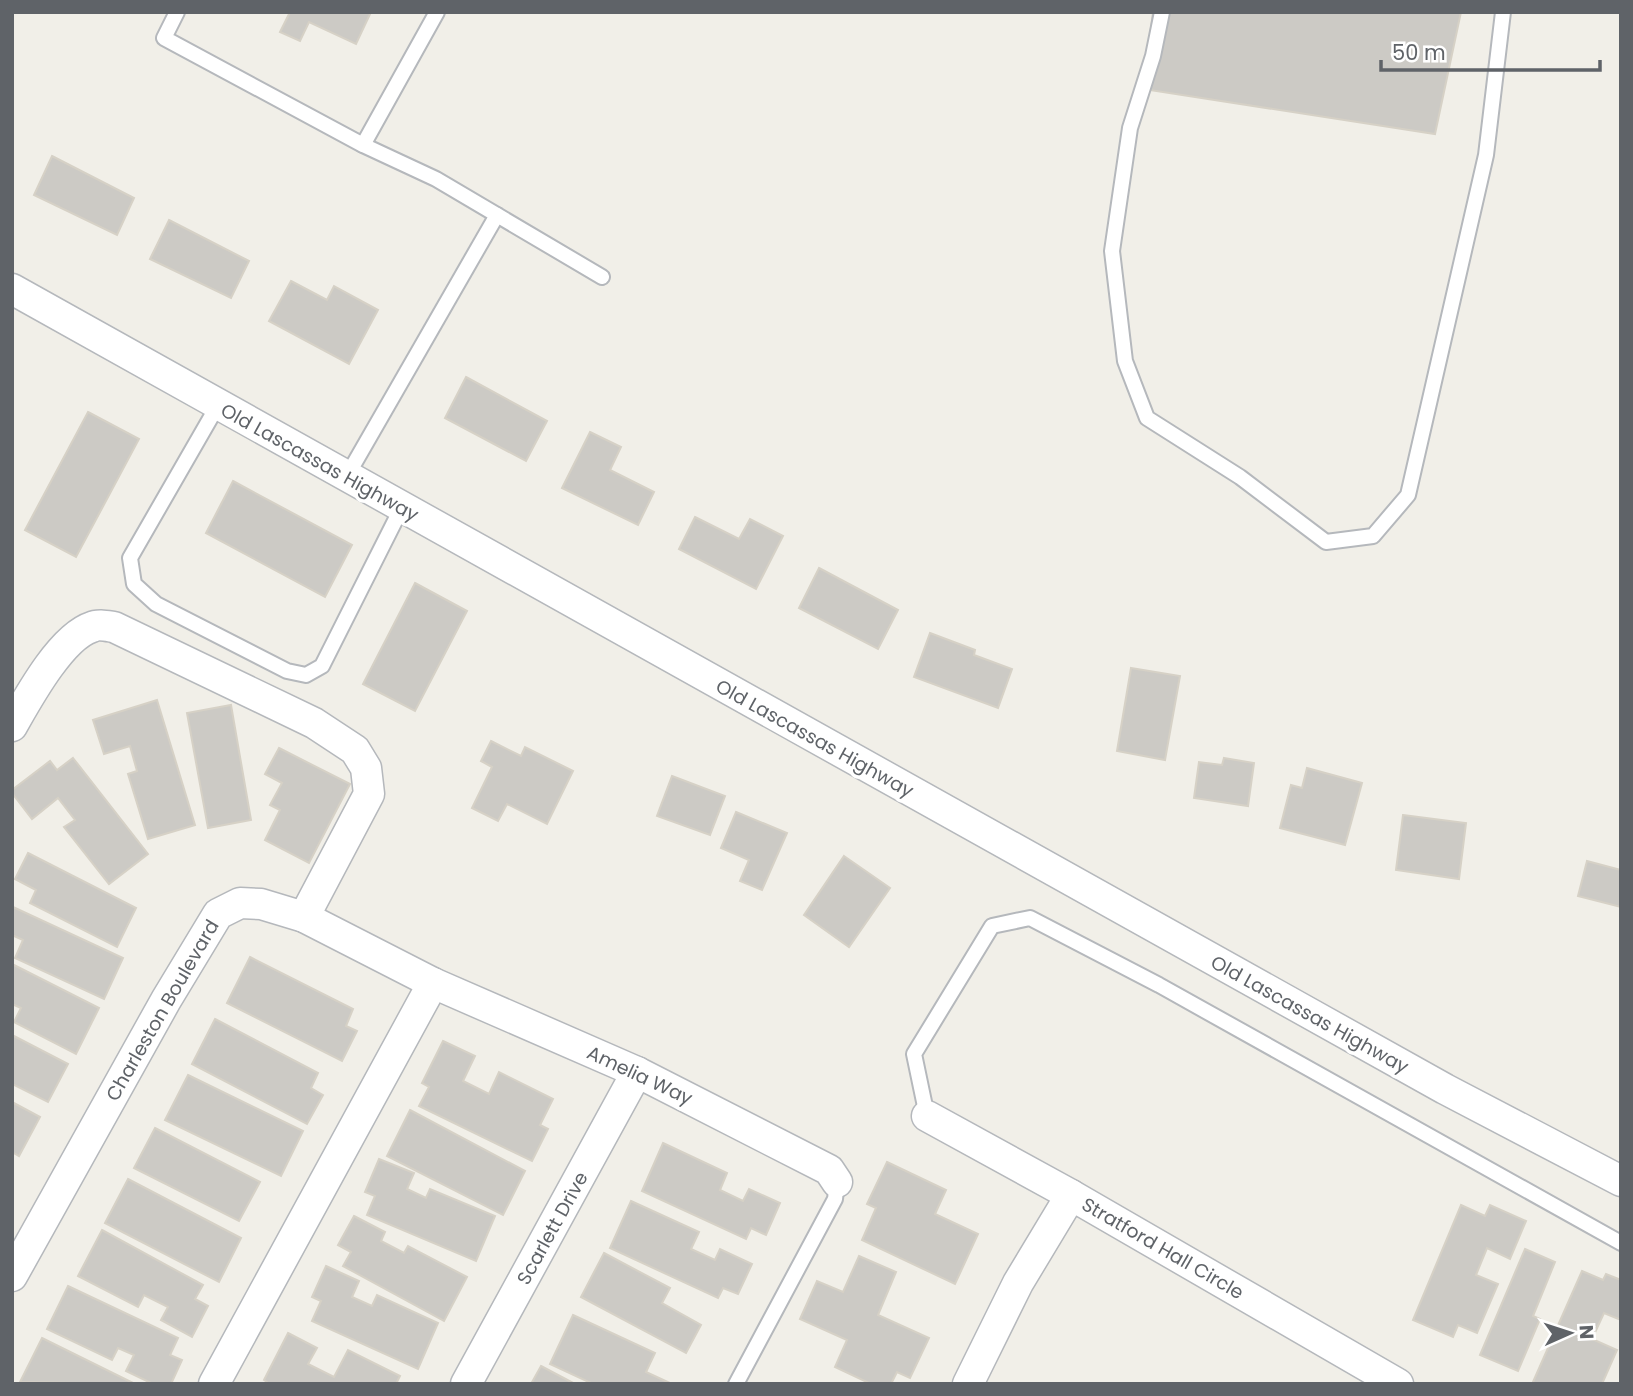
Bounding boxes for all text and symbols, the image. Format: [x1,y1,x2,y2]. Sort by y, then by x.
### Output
scale bar [1381,28,1600,72]
text: 50 m [1392,38,1446,67]
street label: Old Lascassas Highway [216,397,424,528]
street label: Old Lascassas Highway [711,673,919,804]
street label: Charleston Boulevard [99,915,225,1106]
street label: Old Lascassas Highway [1206,949,1414,1080]
street label: Amelia Way [583,1039,697,1112]
street label: Scarlett Drive [510,1167,595,1290]
street label: Stratford Hall Circle [1077,1191,1249,1306]
north arrow [1535,1298,1605,1368]
text: N [1573,1324,1600,1340]

